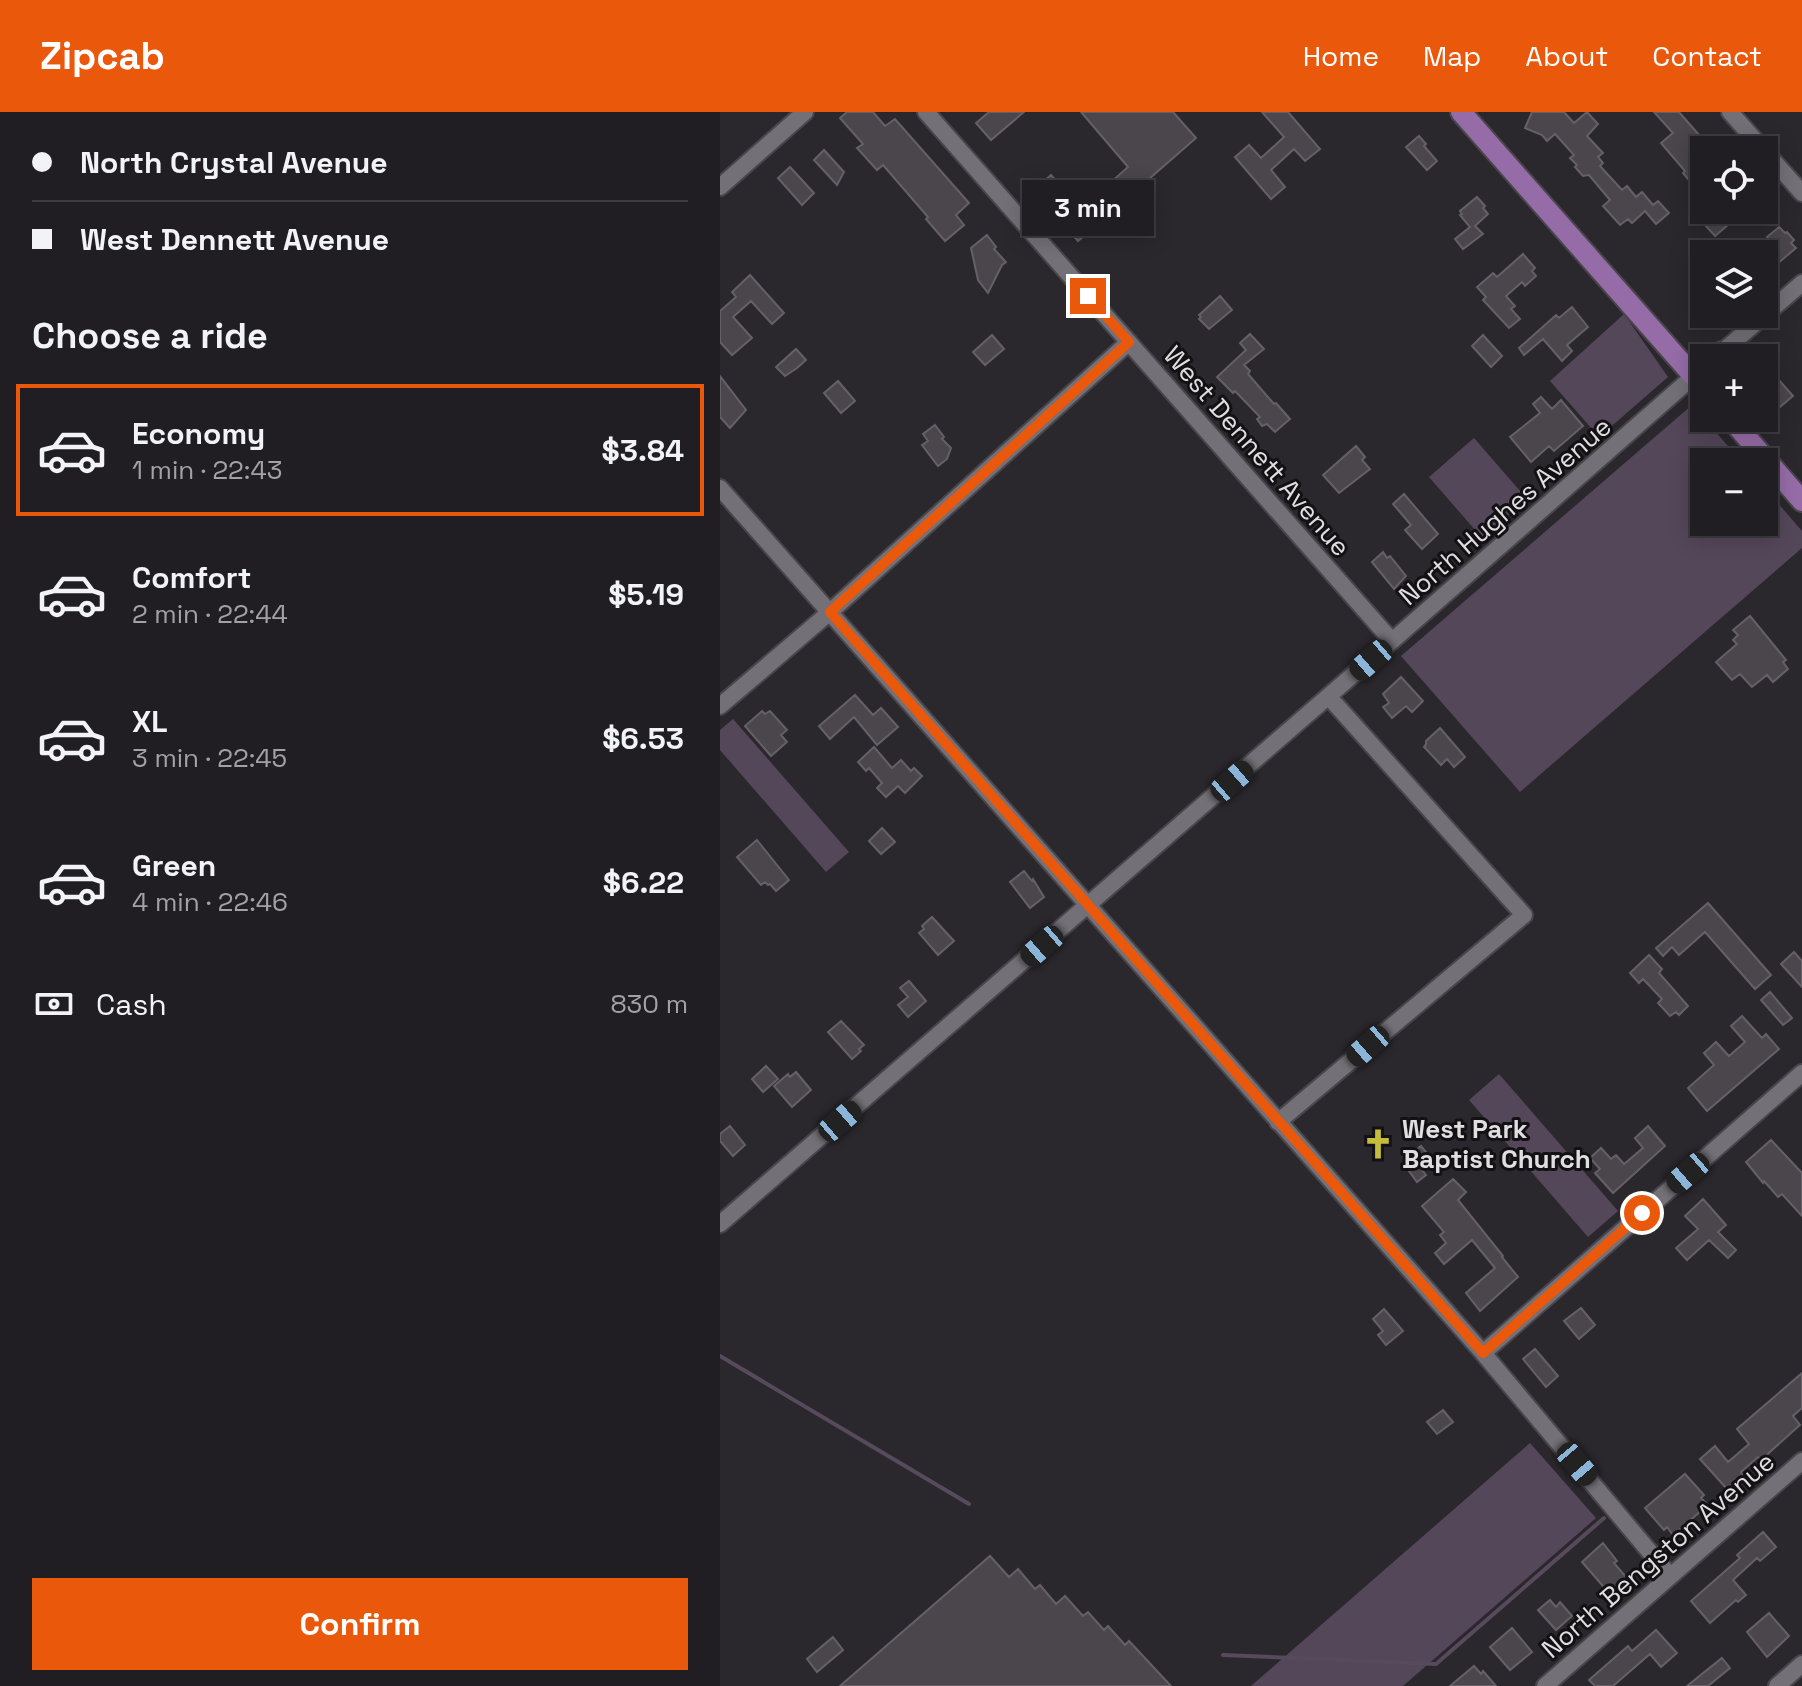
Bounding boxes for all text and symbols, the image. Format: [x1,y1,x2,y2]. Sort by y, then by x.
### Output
text: Zipcab [40,32,165,80]
text: Home [1303,38,1379,74]
text: Map [1423,38,1481,74]
text: About [1525,38,1608,74]
text: Contact [1652,38,1762,74]
map controls [1690,136,1778,536]
button: locate [1690,136,1778,224]
text: North Crystal Avenue [80,143,388,182]
callout: 3 min [1022,180,1154,236]
text: 3 min [1054,191,1122,225]
text: West Dennett Avenue [80,220,389,259]
button: layers [1690,240,1778,328]
route end [1070,278,1106,314]
text: Choose a ride [32,313,268,359]
street label: West Dennett Avenue [1156,339,1358,563]
button: + [1690,344,1778,432]
street label: North Hughes Avenue [1392,409,1618,613]
icon: car [36,414,108,486]
text: Economy [132,414,265,453]
text: $3.84 [602,431,684,470]
button: − [1690,448,1778,536]
text: 1 min · 22:43 [132,453,282,487]
icon: car [36,558,108,630]
text: Comfort [132,558,251,597]
text: $5.19 [608,575,684,614]
text: 2 min · 22:44 [132,597,288,631]
car [1345,635,1397,685]
icon: car [36,702,108,774]
text: XL [132,702,168,741]
text: $6.53 [602,719,684,758]
text: 3 min · 22:45 [132,741,287,775]
car [1206,756,1258,806]
icon: car [36,846,108,918]
text: Green [132,846,216,885]
text: $6.22 [603,863,684,902]
text: 4 min · 22:46 [132,885,288,919]
car [1016,921,1068,971]
icon: cash [32,982,76,1026]
text: Cash [96,985,167,1024]
text: 830 m [610,987,688,1021]
car [1342,1021,1394,1071]
car [814,1096,866,1146]
place label: West Park Baptist Church [1402,1112,1591,1176]
church icon: West Park Baptist Church [1361,1127,1395,1161]
car [1662,1148,1714,1198]
route start [1624,1195,1660,1231]
car [1552,1438,1602,1490]
street label: North Bengston Avenue [1534,1444,1782,1666]
button: Confirm [32,1578,688,1670]

